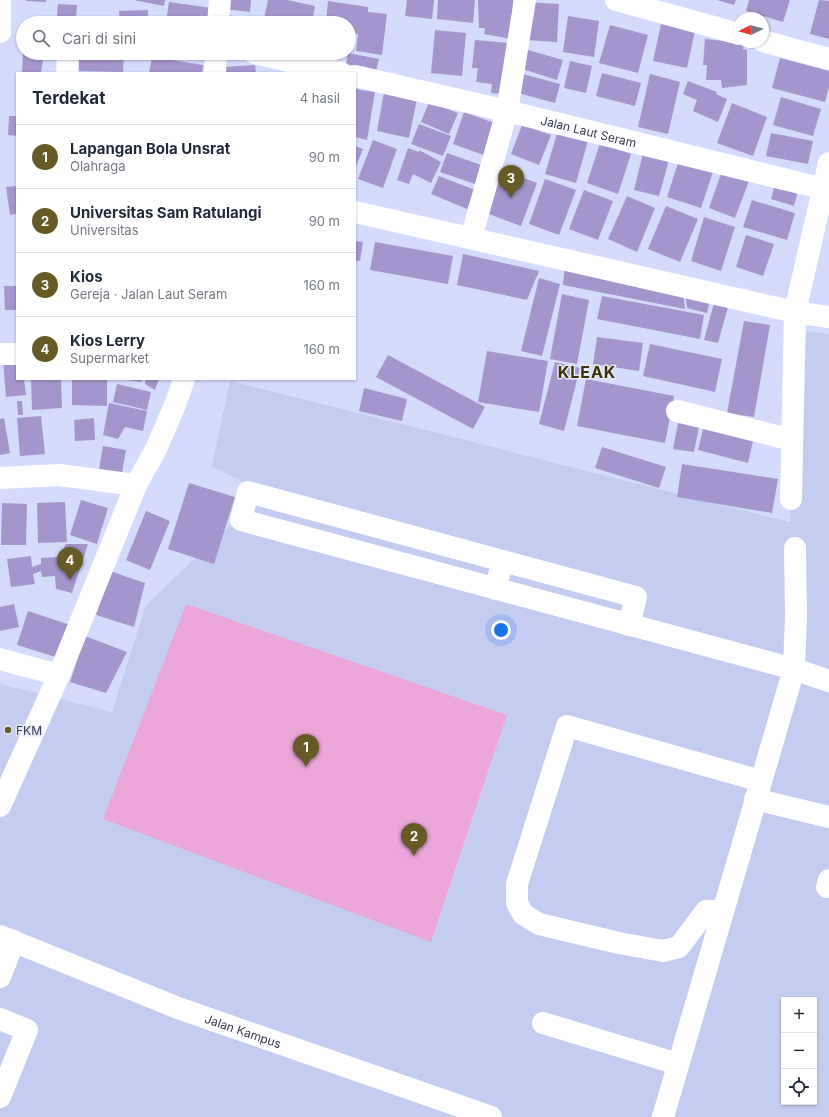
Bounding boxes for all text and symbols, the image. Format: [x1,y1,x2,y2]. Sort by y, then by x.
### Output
north arrow [733,12,769,48]
search box [16,16,356,60]
icon: search [30,27,52,49]
text: Cari di sini [62,29,136,48]
text: Terdekat [32,88,105,108]
text: 4 hasil [300,90,340,106]
street label: Jalan Laut Seram [539,112,638,150]
text: Lapangan Bola Unsrat [70,139,230,158]
text: 1 [42,149,48,165]
text: 90 m [309,149,340,165]
text: Olahraga [70,158,126,174]
pin: 3 [498,165,524,198]
text: Universitas Sam Ratulangi [70,203,262,222]
text: 2 [41,213,49,229]
text: 90 m [309,213,340,229]
text: Universitas [70,222,139,238]
text: Kios [70,267,103,286]
text: 3 [41,277,49,293]
text: 160 m [303,277,340,293]
text: Gereja · Jalan Laut Seram [70,286,227,302]
text: Kios Lerry [70,331,145,350]
text: 4 [41,341,49,357]
text: 160 m [303,341,340,357]
text: Supermarket [70,350,149,366]
district label: KLEAK [558,362,616,382]
pin: 4 [57,547,83,580]
your location [491,620,511,640]
place label: FKM [16,723,42,738]
marker: FKM [3,725,13,735]
pin: 1 [293,734,319,767]
pin: 2 [401,823,427,856]
map controls [781,997,817,1105]
button: + [781,997,817,1033]
street label: Jalan Kampus [203,1010,283,1051]
button: − [781,1033,817,1069]
button: locate [781,1069,817,1105]

